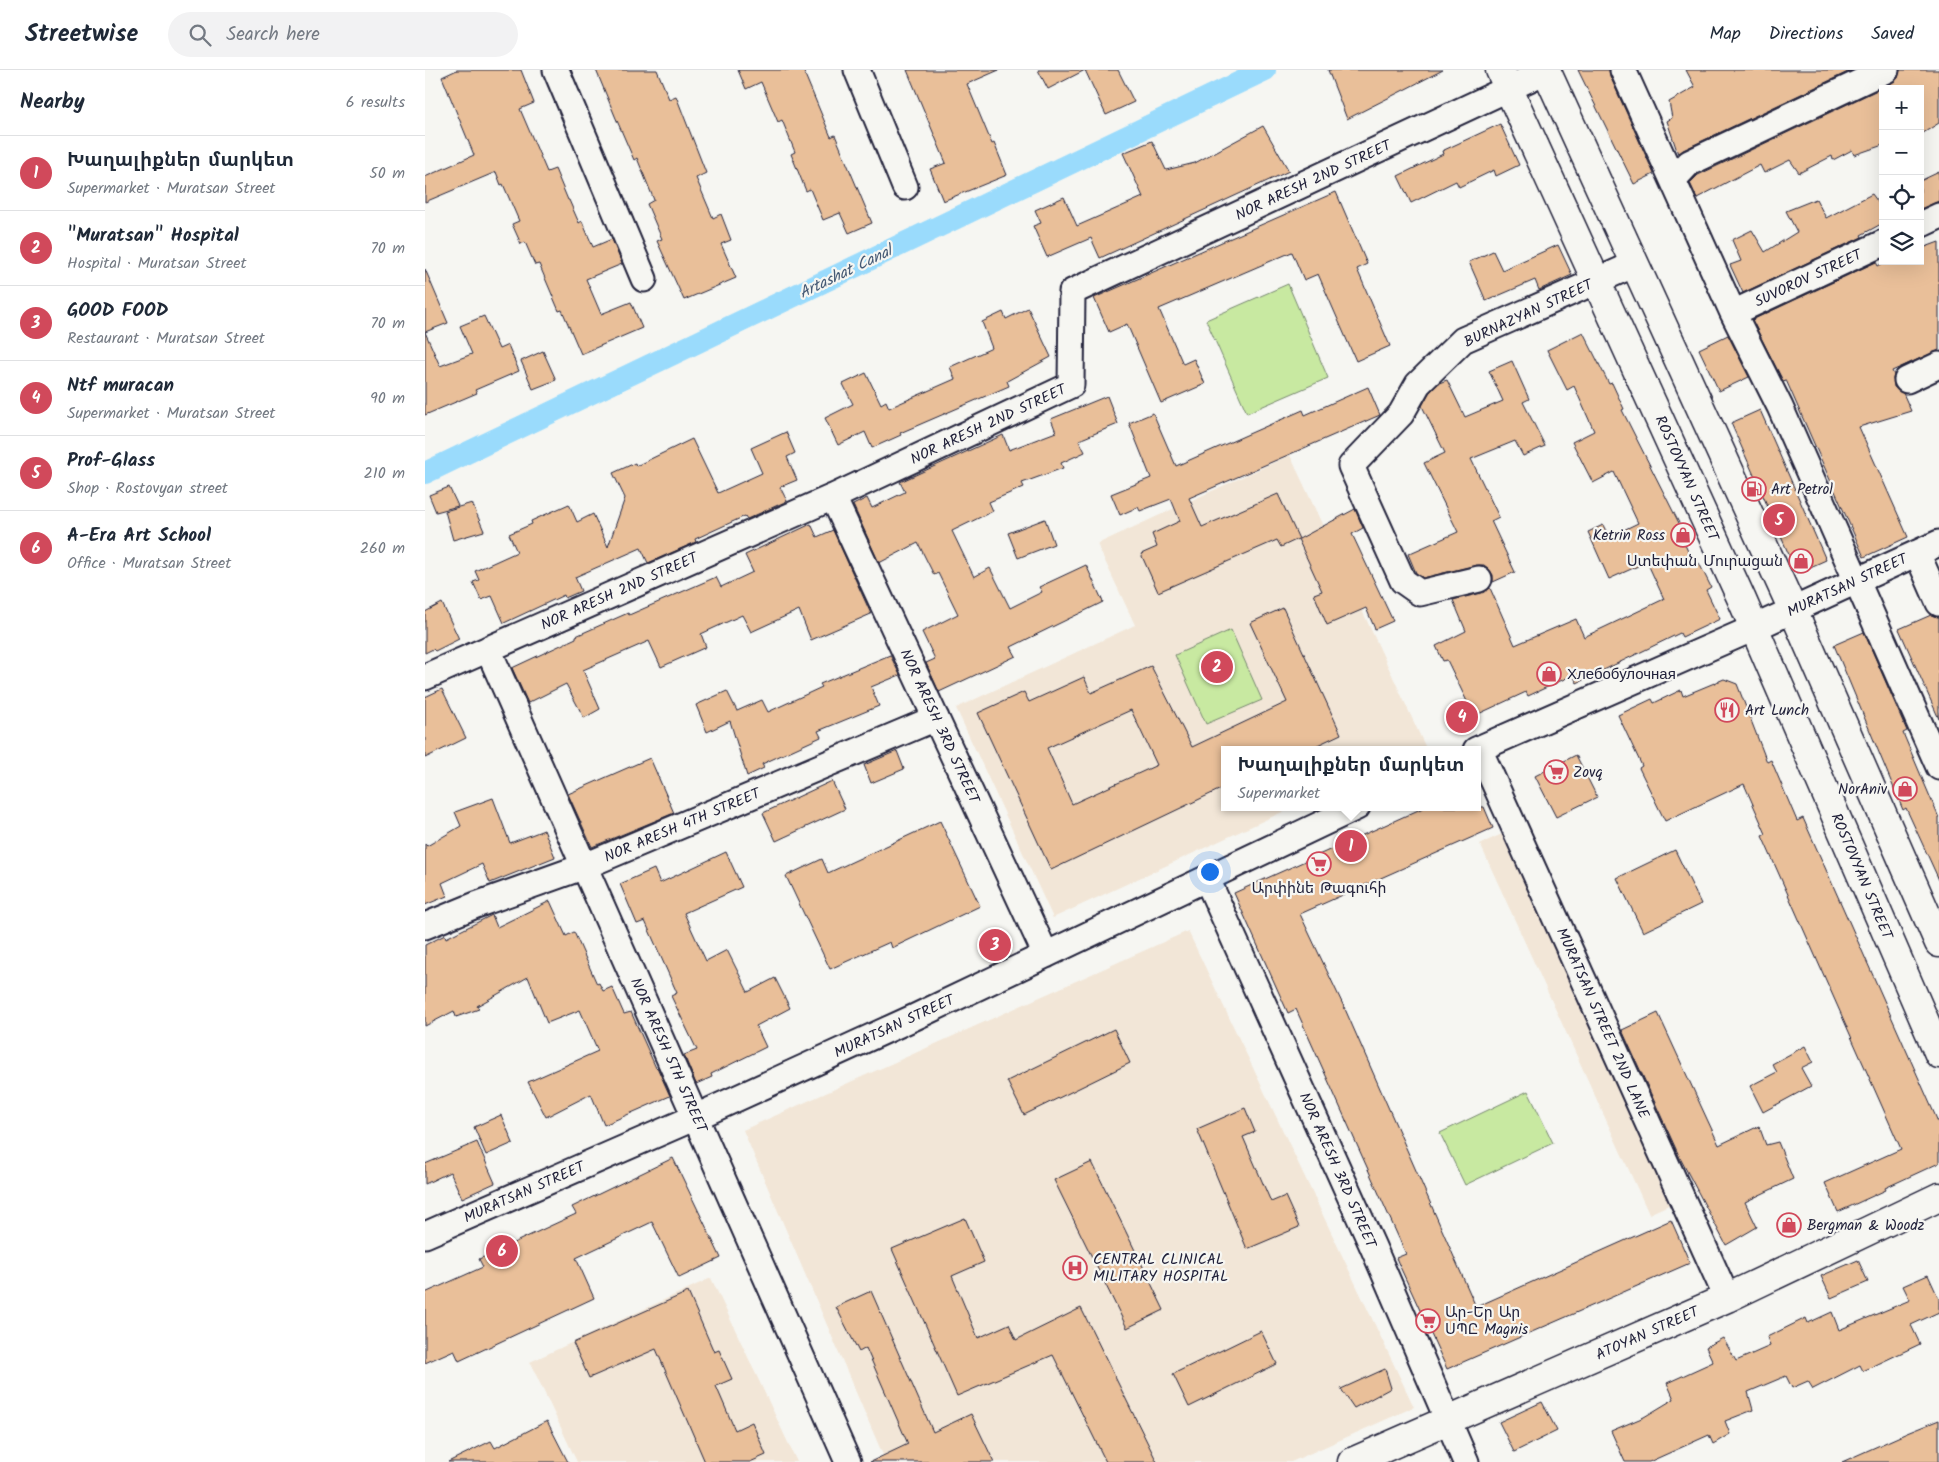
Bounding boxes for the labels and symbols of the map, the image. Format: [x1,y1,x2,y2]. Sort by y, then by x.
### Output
street label: NOR ARESH 2ND STREET [1231,133,1397,228]
water label: Artashat Canal [795,238,899,306]
street label: SUVOROV STREET [1751,243,1868,314]
street label: BURNAZYAN STREET [1460,273,1599,354]
street label: NOR ARESH 2ND STREET [906,377,1072,472]
street label: ROSTOVYAN STREET [1648,412,1725,547]
fuel station icon: Art Petrol [1741,476,1767,502]
place label: Art Petrol [1771,478,1833,502]
pin: 5 [1763,501,1795,539]
shop icon: Ketrin Ross [1670,522,1696,548]
place label: Ketrin Ross [1593,524,1666,548]
street label: NOR ARESH 2ND STREET [537,546,704,637]
street label: MURATSAN STREET [1783,547,1913,624]
shop icon: Ստեփան Մուրացան [1788,548,1814,574]
place label: Ստեփան Մուրացան [1627,550,1783,574]
street label: NOR ARESH 3RD STREET [893,645,986,809]
pin: 2 [1201,648,1233,686]
shop icon: Хлебобулочная [1536,661,1562,687]
place label: Хлебобулочная [1567,663,1676,687]
restaurant icon: Art Lunch [1714,697,1740,723]
pin: 4 [1446,698,1478,736]
place label: Art Lunch [1745,699,1809,723]
supermarket icon: Zovq [1543,759,1569,785]
place label: Zovq [1573,761,1603,785]
shop icon: NorAniv [1892,776,1918,802]
place label: NorAniv [1838,778,1888,802]
street label: NOR ARESH 4TH STREET [601,781,766,870]
street label: ROSTOVYAN STREET [1824,809,1899,945]
pin: 1 [1335,827,1367,865]
supermarket icon: Արփինե Թագուհի [1306,851,1332,877]
your location [1197,859,1223,885]
place label: Արփինե Թագուհի [1252,877,1386,901]
street label: MURATSAN STREET 2ND LANE [1549,924,1656,1124]
pin: 3 [979,926,1011,964]
street label: NOR ARESH 5TH STREET [623,974,714,1139]
street label: MURATSAN STREET [830,988,960,1065]
street label: NOR ARESH 3RD STREET [1292,1089,1383,1254]
street label: MURATSAN STREET [460,1155,591,1230]
shop icon: Bergman & Woodz [1776,1212,1802,1238]
place label: Bergman & Woodz [1807,1214,1925,1238]
pin: 6 [486,1232,518,1270]
place label: CENTRAL CLINICAL MILITARY HOSPITAL [1093,1248,1228,1289]
hospital icon: CENTRAL CLINICAL MILITARY HOSPITAL [1062,1255,1088,1281]
street label: ATOYAN STREET [1592,1300,1705,1367]
place label: Ար-Եր Ար ՍՊԸ Magnis [1445,1301,1529,1342]
supermarket icon: Ար-Եր Ար ՍՊԸ Magnis [1415,1308,1441,1334]

